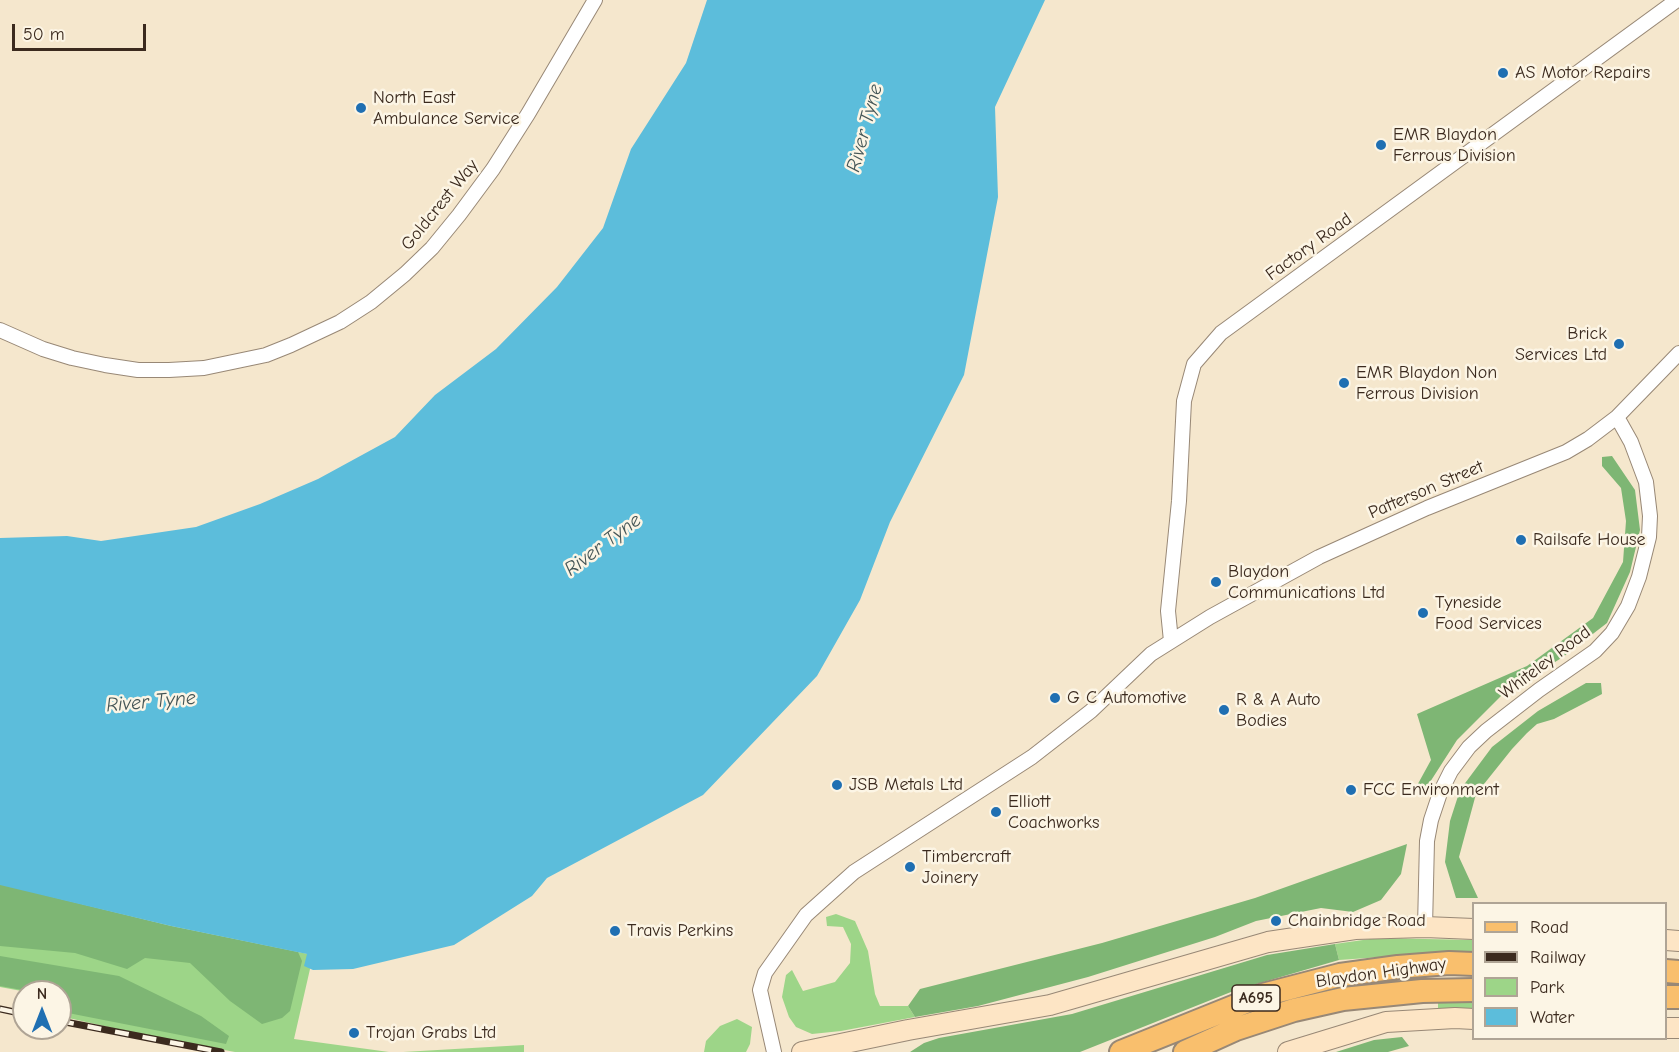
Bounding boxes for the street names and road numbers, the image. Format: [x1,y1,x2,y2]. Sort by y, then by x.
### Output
street label: Goldcrest Way [397,155,483,255]
street label: Factory Road [1262,208,1356,286]
street label: Patterson Street [1365,456,1487,524]
street label: Whiteley Road [1495,622,1595,704]
street label: Blaydon Highway [1315,953,1447,993]
road number: A695 [1232,985,1280,1011]

